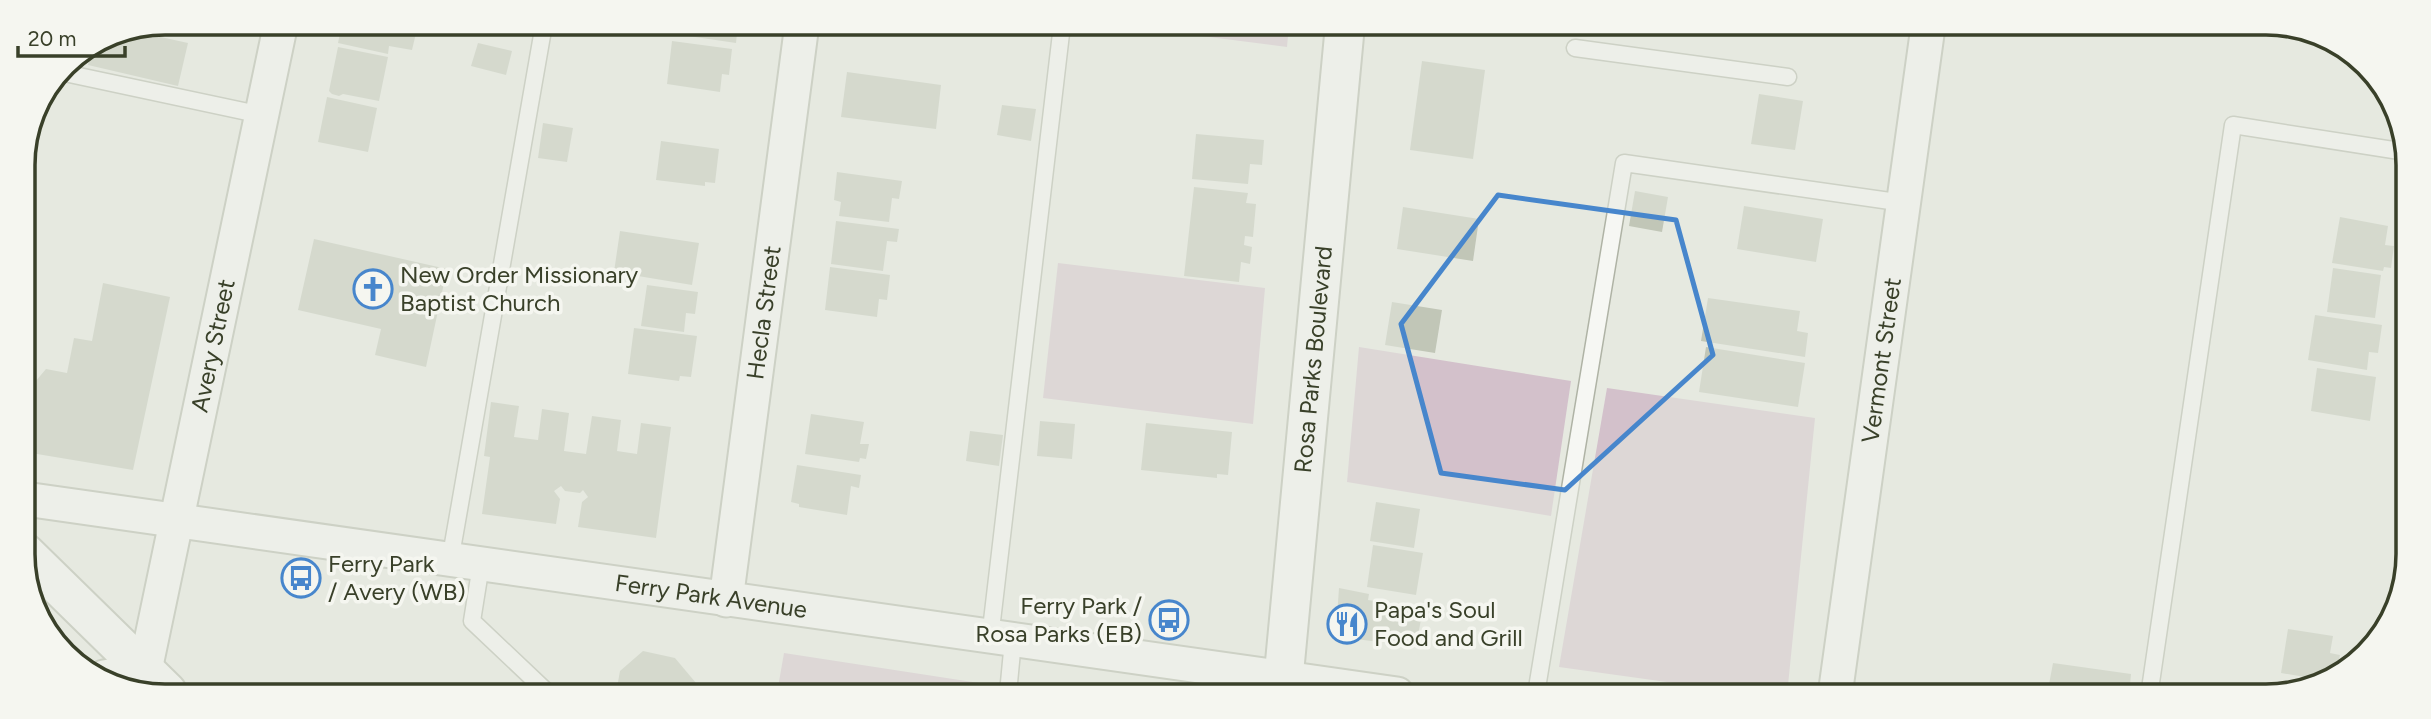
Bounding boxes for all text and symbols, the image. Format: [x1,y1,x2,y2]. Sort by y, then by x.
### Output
scale bar [18,14,124,58]
text: 20 m [28,26,76,51]
street label: Hecla Street [740,244,787,381]
street label: Rosa Parks Boulevard [1288,245,1338,474]
place label: New Order Missionary Baptist Church [400,260,639,317]
church icon: New Order Missionary Baptist Church [352,268,394,310]
street label: Vermont Street [1855,275,1907,445]
street label: Avery Street [185,276,241,415]
place label: Ferry Park / Avery (WB) [328,549,466,606]
bus stop icon: Ferry Park / Avery (WB) [280,557,322,599]
street label: Ferry Park Avenue [613,568,809,624]
place label: Ferry Park / Rosa Parks (EB) [975,591,1142,648]
place label: Papa's Soul Food and Grill [1374,595,1523,652]
bus stop icon: Ferry Park / Rosa Parks (EB) [1148,599,1190,641]
restaurant icon: Papa's Soul Food and Grill [1326,603,1368,645]

